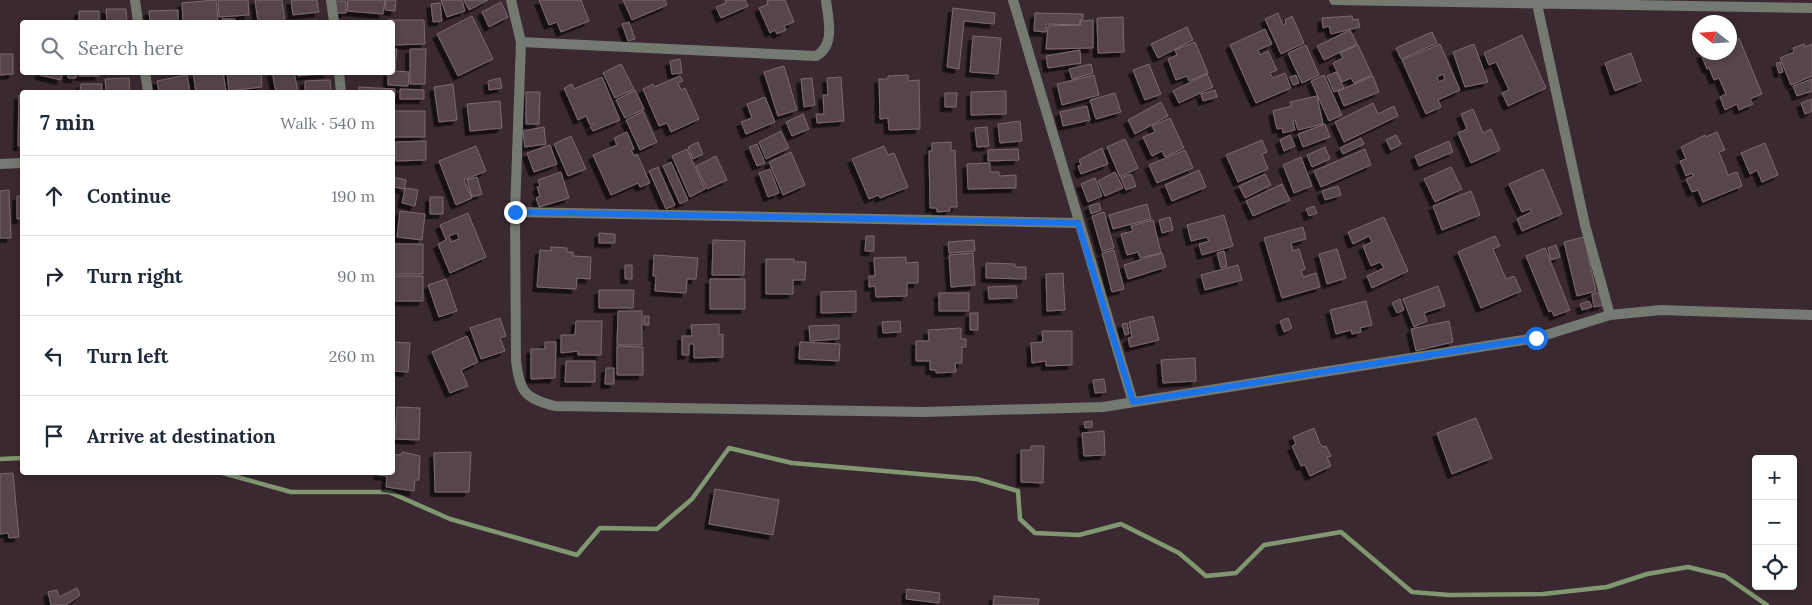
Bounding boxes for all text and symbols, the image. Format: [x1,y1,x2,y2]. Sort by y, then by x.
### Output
north arrow [1692,15,1737,60]
search box [20,20,395,75]
icon: search [38,34,66,62]
text: Search here [78,36,184,60]
text: 7 min [40,109,95,136]
text: Walk · 540 m [280,113,375,133]
icon: ahead [40,182,68,210]
text: Continue [87,184,171,208]
text: 190 m [331,186,375,206]
route end [504,201,527,224]
icon: right [40,262,68,290]
text: Turn right [87,264,183,288]
text: 90 m [337,266,375,286]
route start [1525,327,1548,350]
icon: left [40,342,68,370]
text: Turn left [87,344,168,368]
text: 260 m [329,346,375,366]
icon: arrive [40,422,68,450]
text: Arrive at destination [87,424,276,448]
map controls [1752,455,1797,590]
button: + [1752,455,1797,500]
button: − [1752,500,1797,545]
button: locate [1752,545,1797,590]

